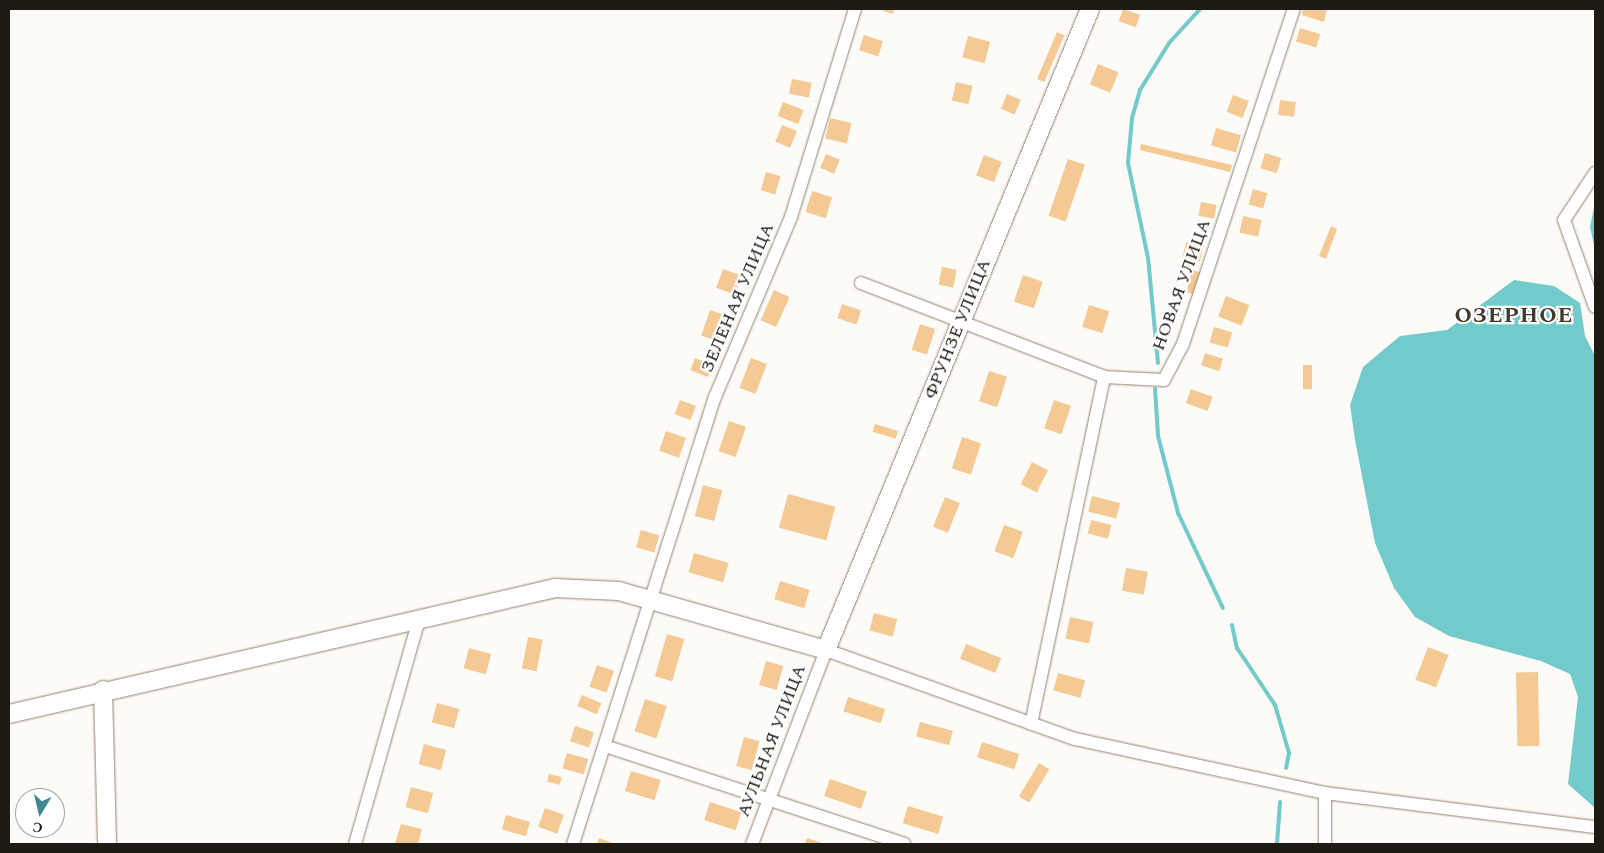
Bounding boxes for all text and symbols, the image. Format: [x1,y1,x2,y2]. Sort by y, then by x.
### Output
street label: НОВАЯ УЛИЦА [1148,216,1216,354]
street label: ЗЕЛЕНАЯ УЛИЦА [697,220,779,376]
street label: ФРУНЗЕ УЛИЦА [920,256,996,402]
district label: ОЗЕРНОЕ [1454,303,1574,329]
street label: АУЛЬНАЯ УЛИЦА [733,662,811,820]
north arrow [15,788,65,838]
text: С [31,816,44,838]

